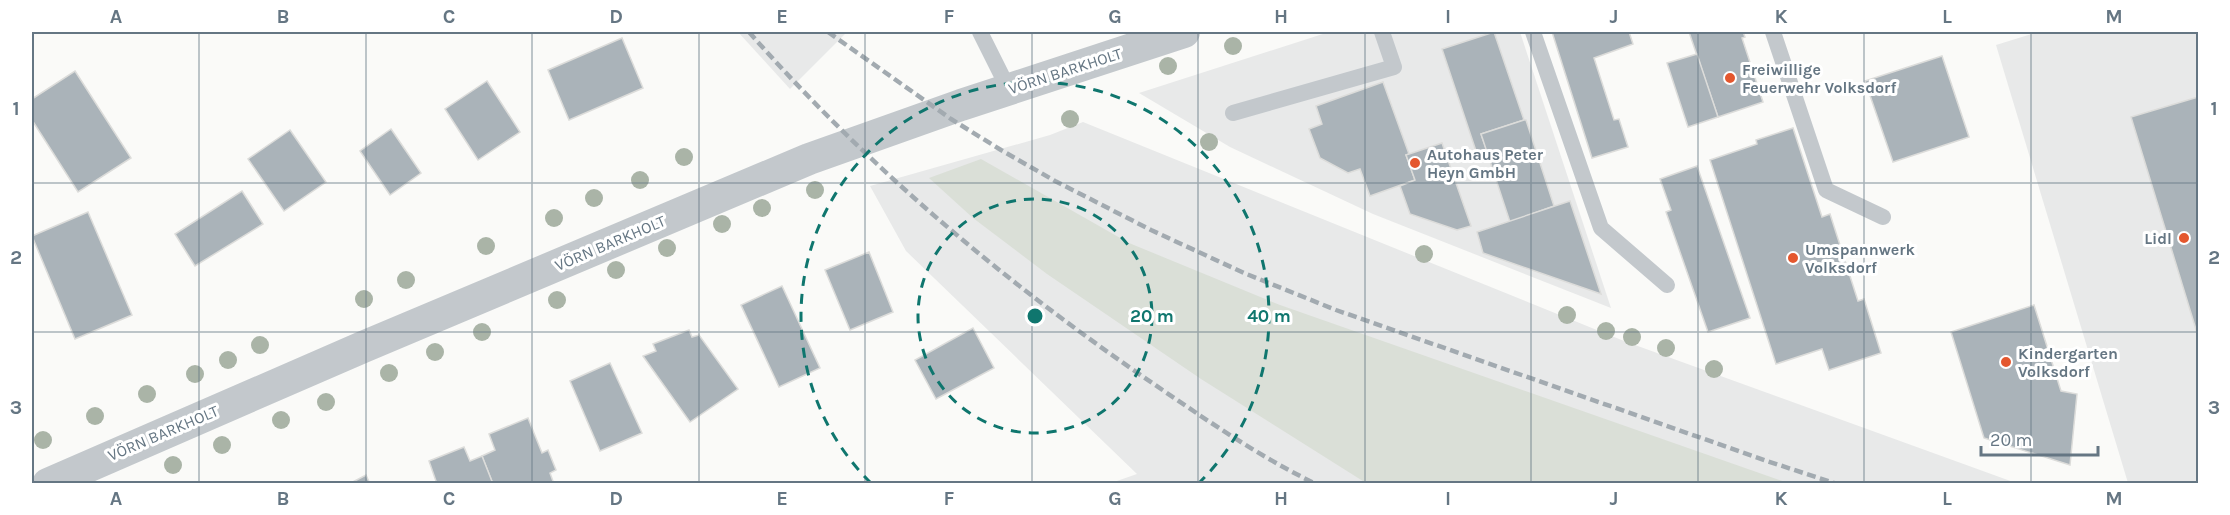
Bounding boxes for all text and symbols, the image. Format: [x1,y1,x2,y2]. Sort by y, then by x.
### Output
text: A [110,5,123,28]
text: B [277,5,289,28]
text: C [443,5,455,28]
text: D [609,5,623,28]
text: E [776,5,788,28]
text: F [944,5,955,28]
text: G [1108,5,1122,28]
text: H [1274,5,1288,28]
text: I [1445,5,1451,28]
text: J [1610,5,1618,28]
text: K [1774,5,1788,28]
text: L [1942,5,1952,28]
text: M [2105,5,2123,28]
street label: VÖRN BARKHOLT [1006,44,1124,98]
place label: Freiwillige Feuerwehr Volksdorf [1742,60,1896,97]
marker: Freiwillige Feuerwehr Volksdorf [1723,71,1737,85]
text: 1 [12,97,20,120]
text: 1 [2210,97,2218,120]
place label: Autohaus Peter Heyn GmbH [1427,145,1544,182]
marker: Autohaus Peter Heyn GmbH [1408,156,1422,170]
street label: VÖRN BARKHOLT [552,211,668,275]
place label: Lidl [2144,229,2172,248]
marker: Lidl [2177,231,2191,245]
place label: Umspannwerk Volksdorf [1805,240,1916,277]
text: 2 [10,246,22,269]
text: 2 [2208,246,2220,269]
marker: Umspannwerk Volksdorf [1786,251,1800,265]
text: 20 m [1130,305,1174,327]
text: 40 m [1247,305,1291,327]
centre of rings [1025,306,1045,326]
place label: Kindergarten Volksdorf [2018,344,2118,381]
marker: Kindergarten Volksdorf [1999,355,2013,369]
text: 3 [10,396,22,419]
text: 3 [2208,396,2220,419]
street label: VÖRN BARKHOLT [105,401,221,465]
scale bar [1981,419,2098,457]
text: 20 m [1990,429,2032,451]
text: A [110,487,123,510]
text: B [277,487,289,510]
text: C [443,487,455,510]
text: D [609,487,623,510]
text: E [776,487,788,510]
text: F [944,487,955,510]
text: G [1108,487,1122,510]
text: H [1274,487,1288,510]
text: I [1445,487,1451,510]
text: J [1610,487,1618,510]
text: K [1774,487,1788,510]
text: L [1942,487,1952,510]
text: M [2105,487,2123,510]

